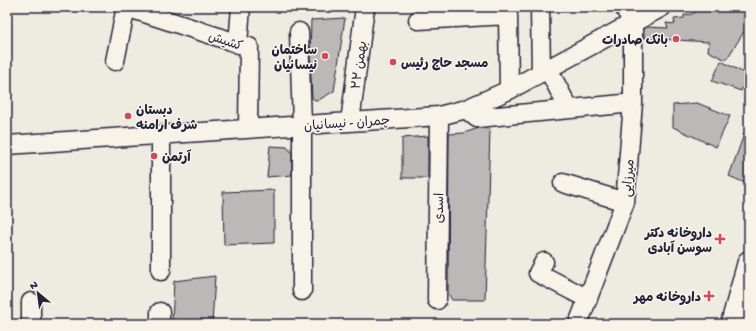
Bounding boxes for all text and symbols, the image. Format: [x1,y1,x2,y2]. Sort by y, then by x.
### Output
street label: کشیش [206,30,245,55]
place label: بانک صادرات [602,33,668,49]
marker: بانک صادرات [671,34,681,44]
street label: ۲۲ بهمن [350,40,371,90]
place label: ساختمان نیسانیان [271,44,317,74]
marker: ساختمان نیسانیان [320,51,330,61]
marker: مسجد حاج رئیس [388,57,398,67]
place label: مسجد حاج رئیس [401,57,488,72]
place label: دبستان شرف ارامنه [136,104,197,134]
marker: دبستان شرف ارامنه [123,111,133,121]
street label: چمران - نیسانیان [304,114,391,135]
place label: آرتمن [162,149,191,166]
marker: آرتمن [149,151,159,161]
street label: میرزایی [620,159,639,198]
street label: اسدی [433,193,448,223]
place label: داروخانه دکتر سوسن آبادی [644,227,712,257]
marker: داروخانه دکتر سوسن آبادی [715,234,725,244]
north arrow [18,273,58,313]
text: N [28,279,40,293]
place label: داروخانه مهر [632,291,701,306]
marker: داروخانه مهر [704,291,714,301]

